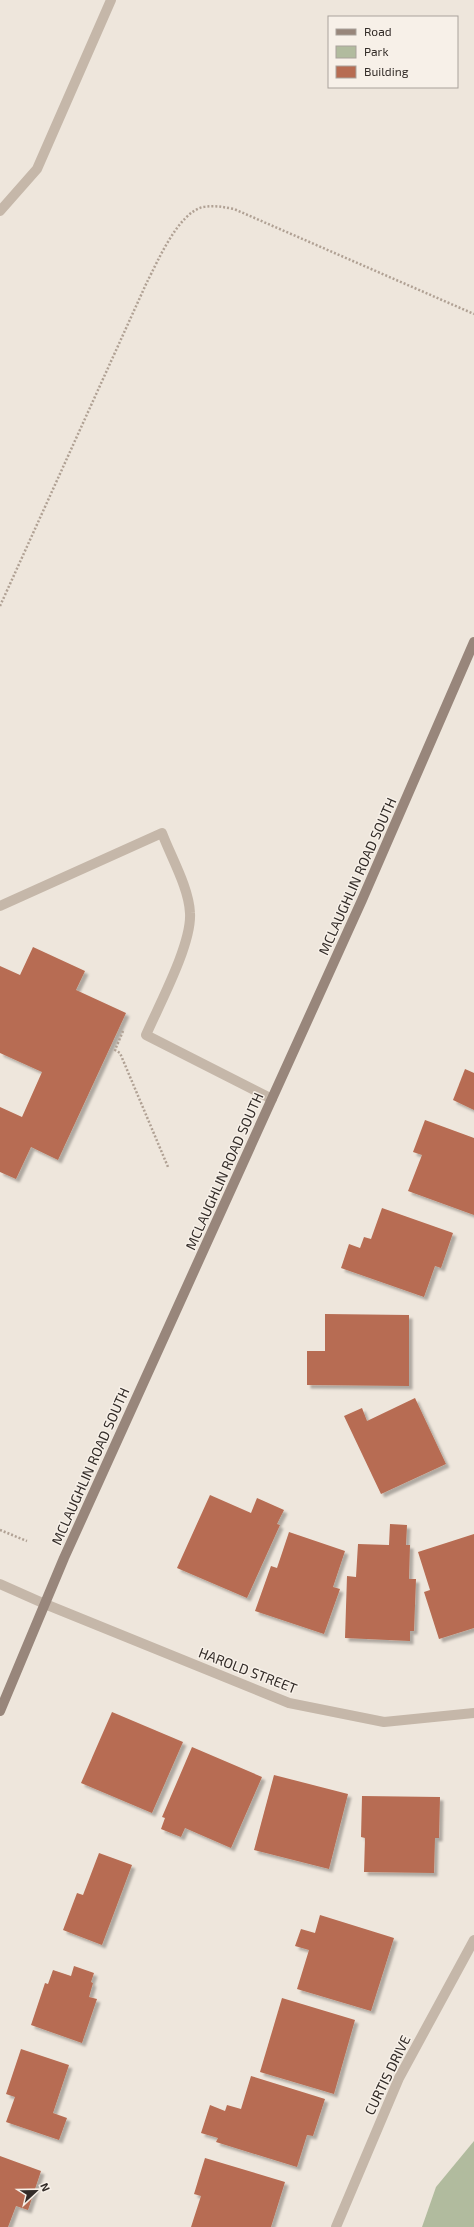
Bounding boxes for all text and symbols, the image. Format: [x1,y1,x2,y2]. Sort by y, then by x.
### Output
legend [328,16,458,88]
text: Road [364,24,392,38]
text: Park [364,44,389,58]
text: Building [364,64,409,78]
street label: MCLAUGHLIN ROAD SOUTH [315,795,399,957]
street label: MCLAUGHLIN ROAD SOUTH [182,1090,266,1252]
street label: MCLAUGHLIN ROAD SOUTH [48,1385,132,1547]
street label: HAROLD STREET [196,1643,300,1697]
street label: CURTIS DRIVE [360,2032,414,2118]
north arrow [16,2171,56,2211]
text: N [38,2181,53,2193]

